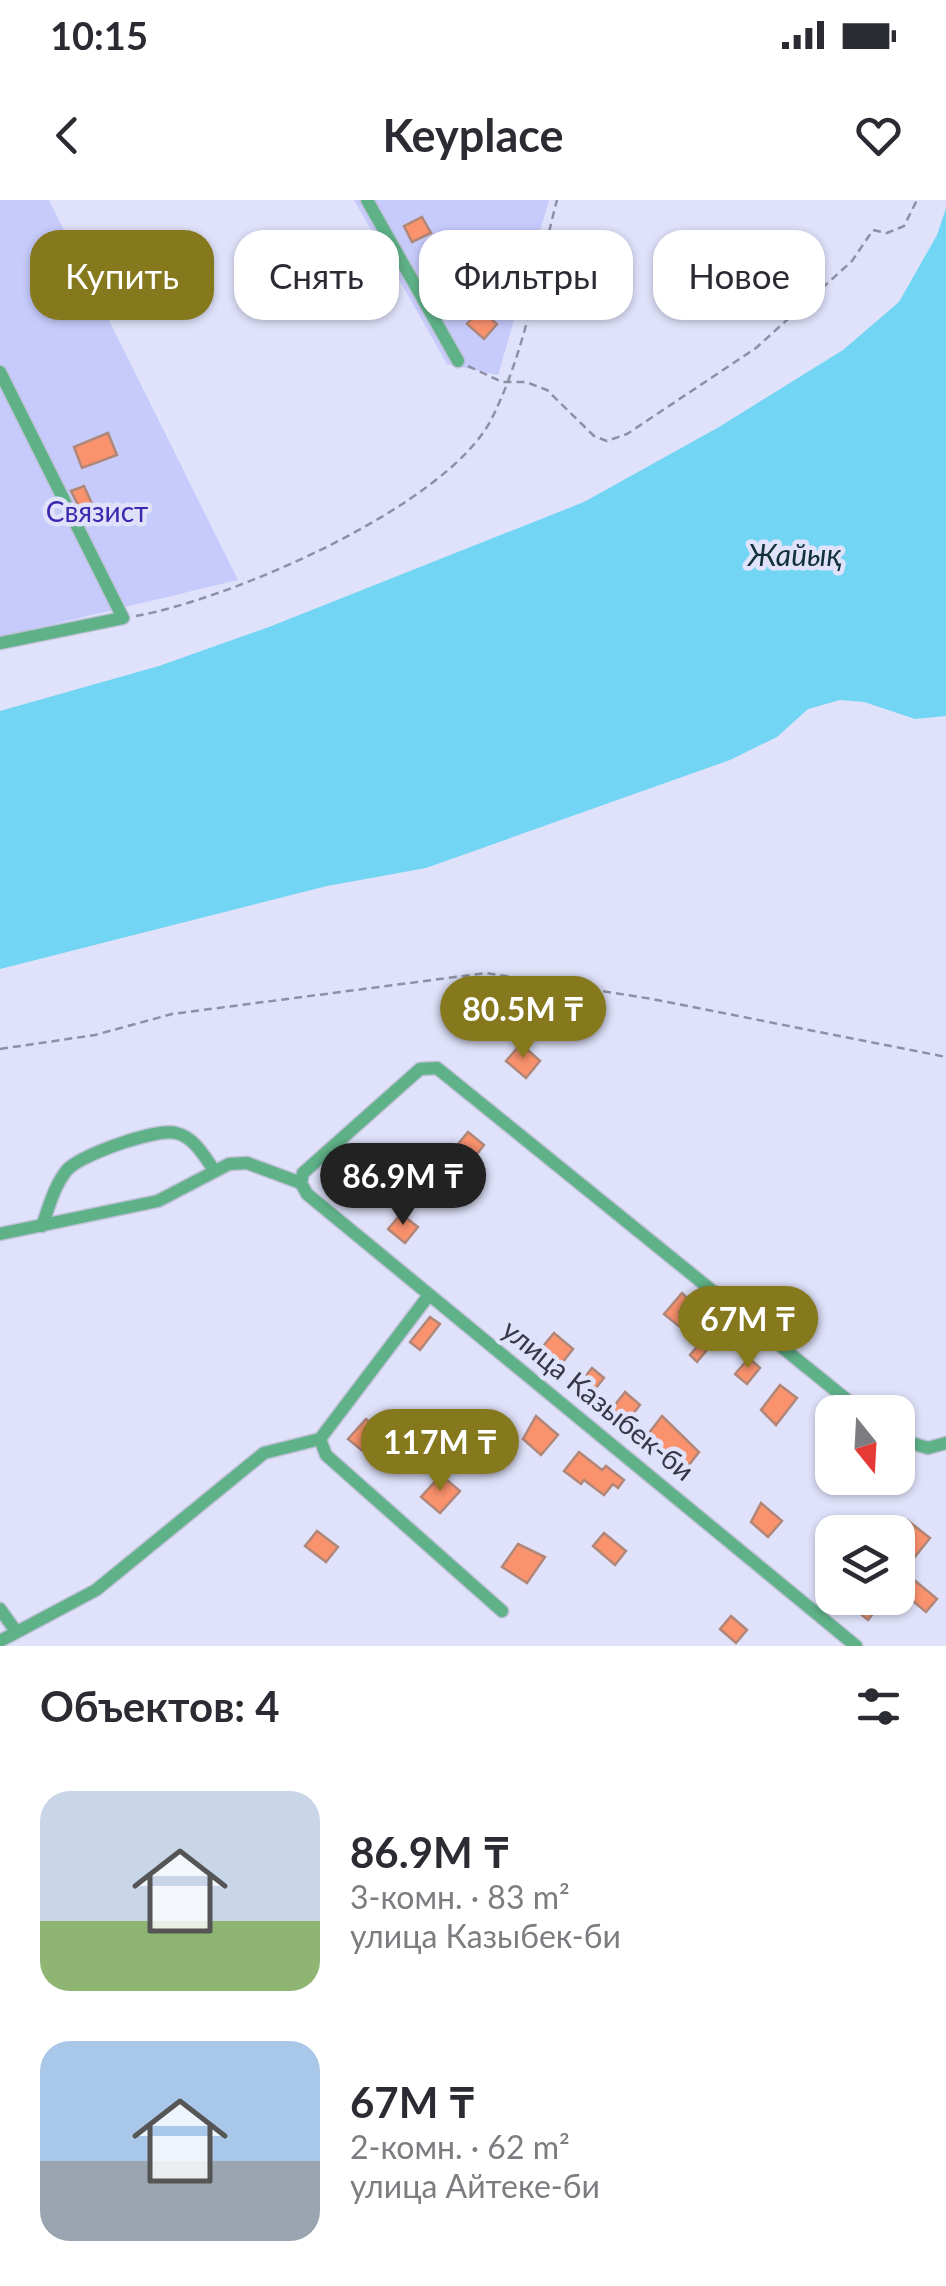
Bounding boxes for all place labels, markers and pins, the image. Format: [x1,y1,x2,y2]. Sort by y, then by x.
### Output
pin: 80.5M ₸ [431,976,615,1061]
pin: 86.9M ₸ [311,1143,495,1228]
pin: 67M ₸ [678,1286,818,1371]
pin: 117M ₸ [359,1409,521,1494]

